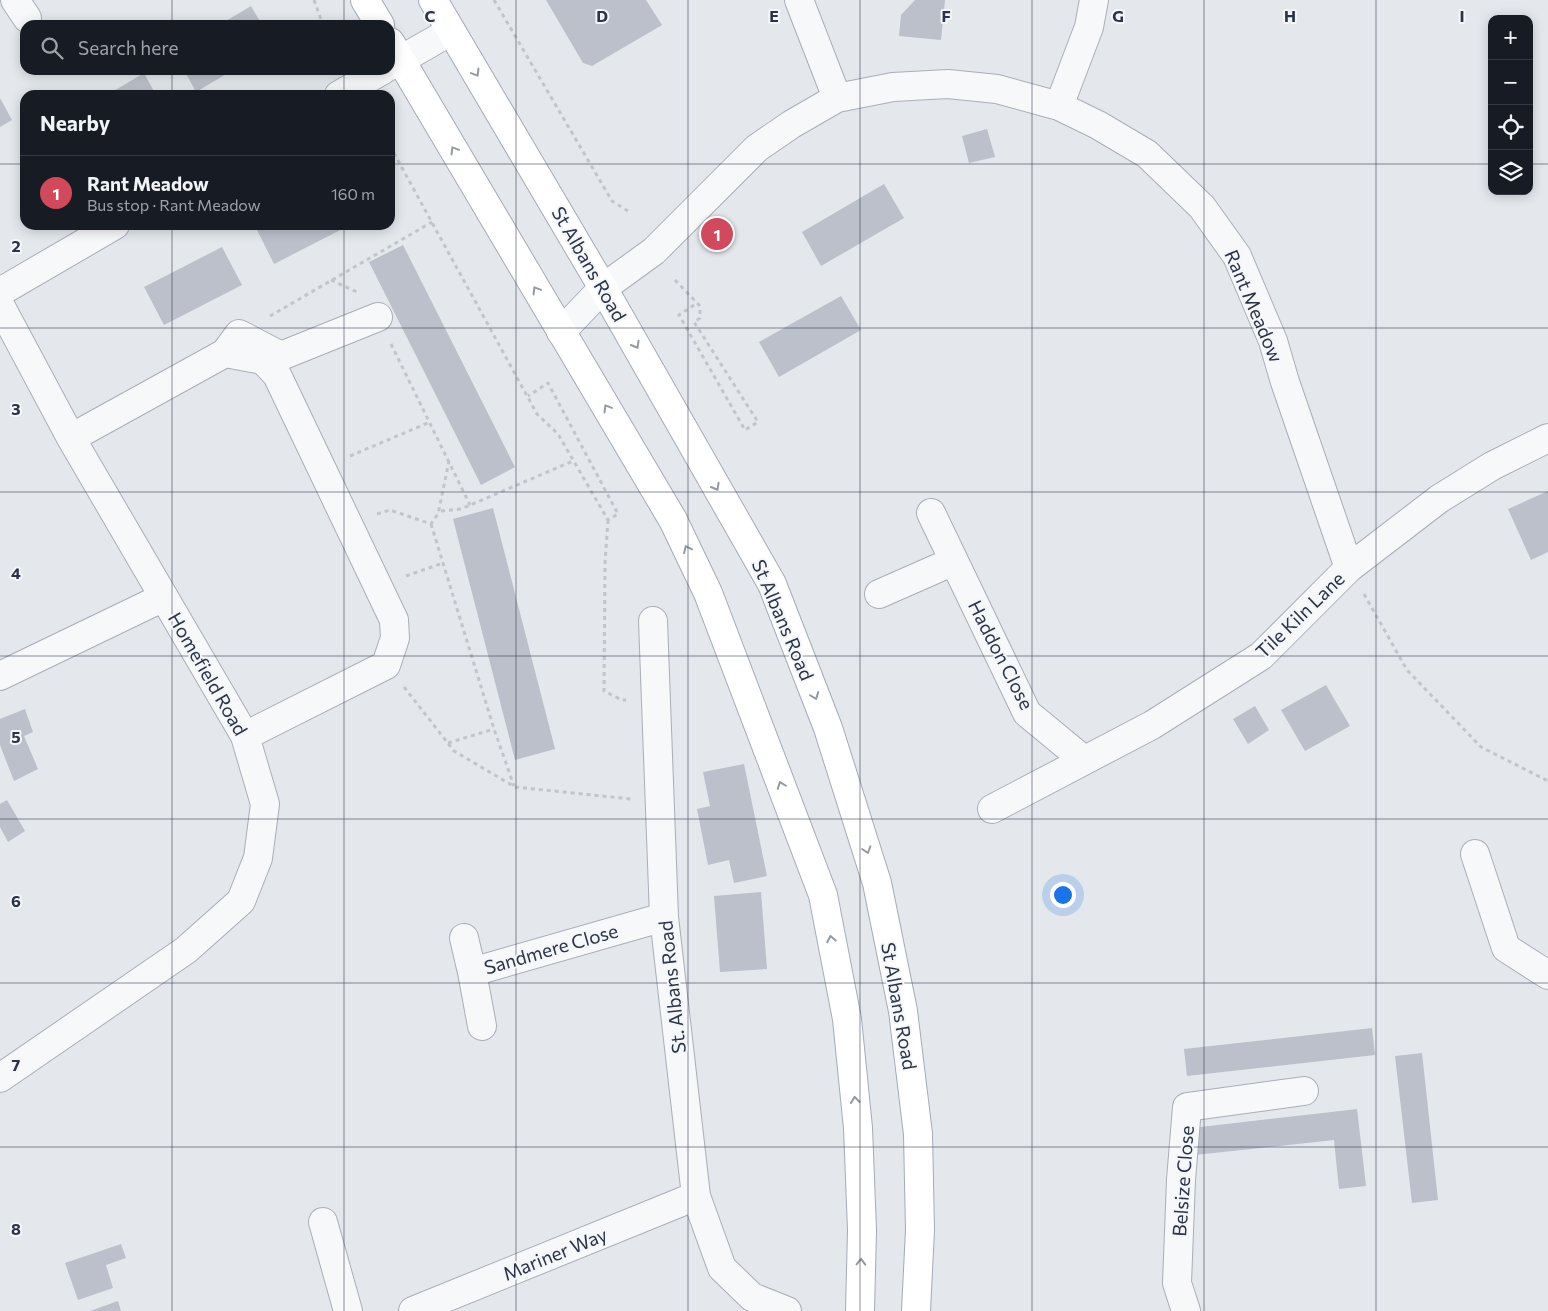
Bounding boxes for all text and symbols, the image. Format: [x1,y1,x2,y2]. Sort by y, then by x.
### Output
text: C [425,6,436,25]
text: D [596,6,608,25]
text: E [769,6,779,25]
text: F [941,6,951,25]
text: G [1112,6,1124,25]
text: H [1284,6,1296,25]
text: I [1459,6,1465,25]
map controls [1488,15,1533,195]
button: + [1488,15,1533,60]
search box [20,20,395,75]
icon: search [38,34,66,62]
text: Search here [78,36,178,59]
button: − [1488,60,1533,105]
one-way arrow [469,67,479,76]
button: locate [1488,105,1533,150]
text: Nearby [40,110,110,135]
one-way arrow [450,146,460,155]
button: layers [1488,150,1533,195]
text: Rant Meadow [87,172,209,195]
text: 1 [52,184,60,203]
text: 160 m [331,184,375,203]
text: Bus stop · Rant Meadow [87,195,260,214]
street label: St Albans Road [547,202,632,325]
pin: 1 [701,215,733,253]
text: 2 [11,236,21,255]
street label: Rant Meadow [1220,246,1289,366]
one-way arrow [533,286,543,295]
one-way arrow [630,340,640,349]
text: 3 [11,399,21,418]
one-way arrow [603,405,613,414]
one-way arrow [710,481,720,490]
one-way arrow [683,545,694,554]
street label: St Albans Road [748,556,819,684]
text: 4 [11,563,21,582]
street label: Tile Kiln Lane [1251,567,1349,663]
street label: Haddon Close [964,596,1039,713]
street label: Homefield Road [164,608,253,739]
one-way arrow [809,691,820,700]
text: 5 [11,727,21,746]
one-way arrow [777,782,787,790]
one-way arrow [861,846,871,854]
your location [1050,882,1076,908]
text: 6 [11,891,21,910]
street label: Sandmere Close [481,918,620,979]
street label: St. Albans Road [653,919,690,1055]
one-way arrow [827,935,837,944]
street label: St Albans Road [877,940,922,1071]
text: 7 [12,1055,21,1074]
one-way arrow [850,1096,861,1104]
street label: Belsize Close [1167,1125,1198,1237]
text: 8 [11,1219,21,1238]
street label: Mariner Way [499,1222,610,1285]
one-way arrow [856,1258,866,1266]

